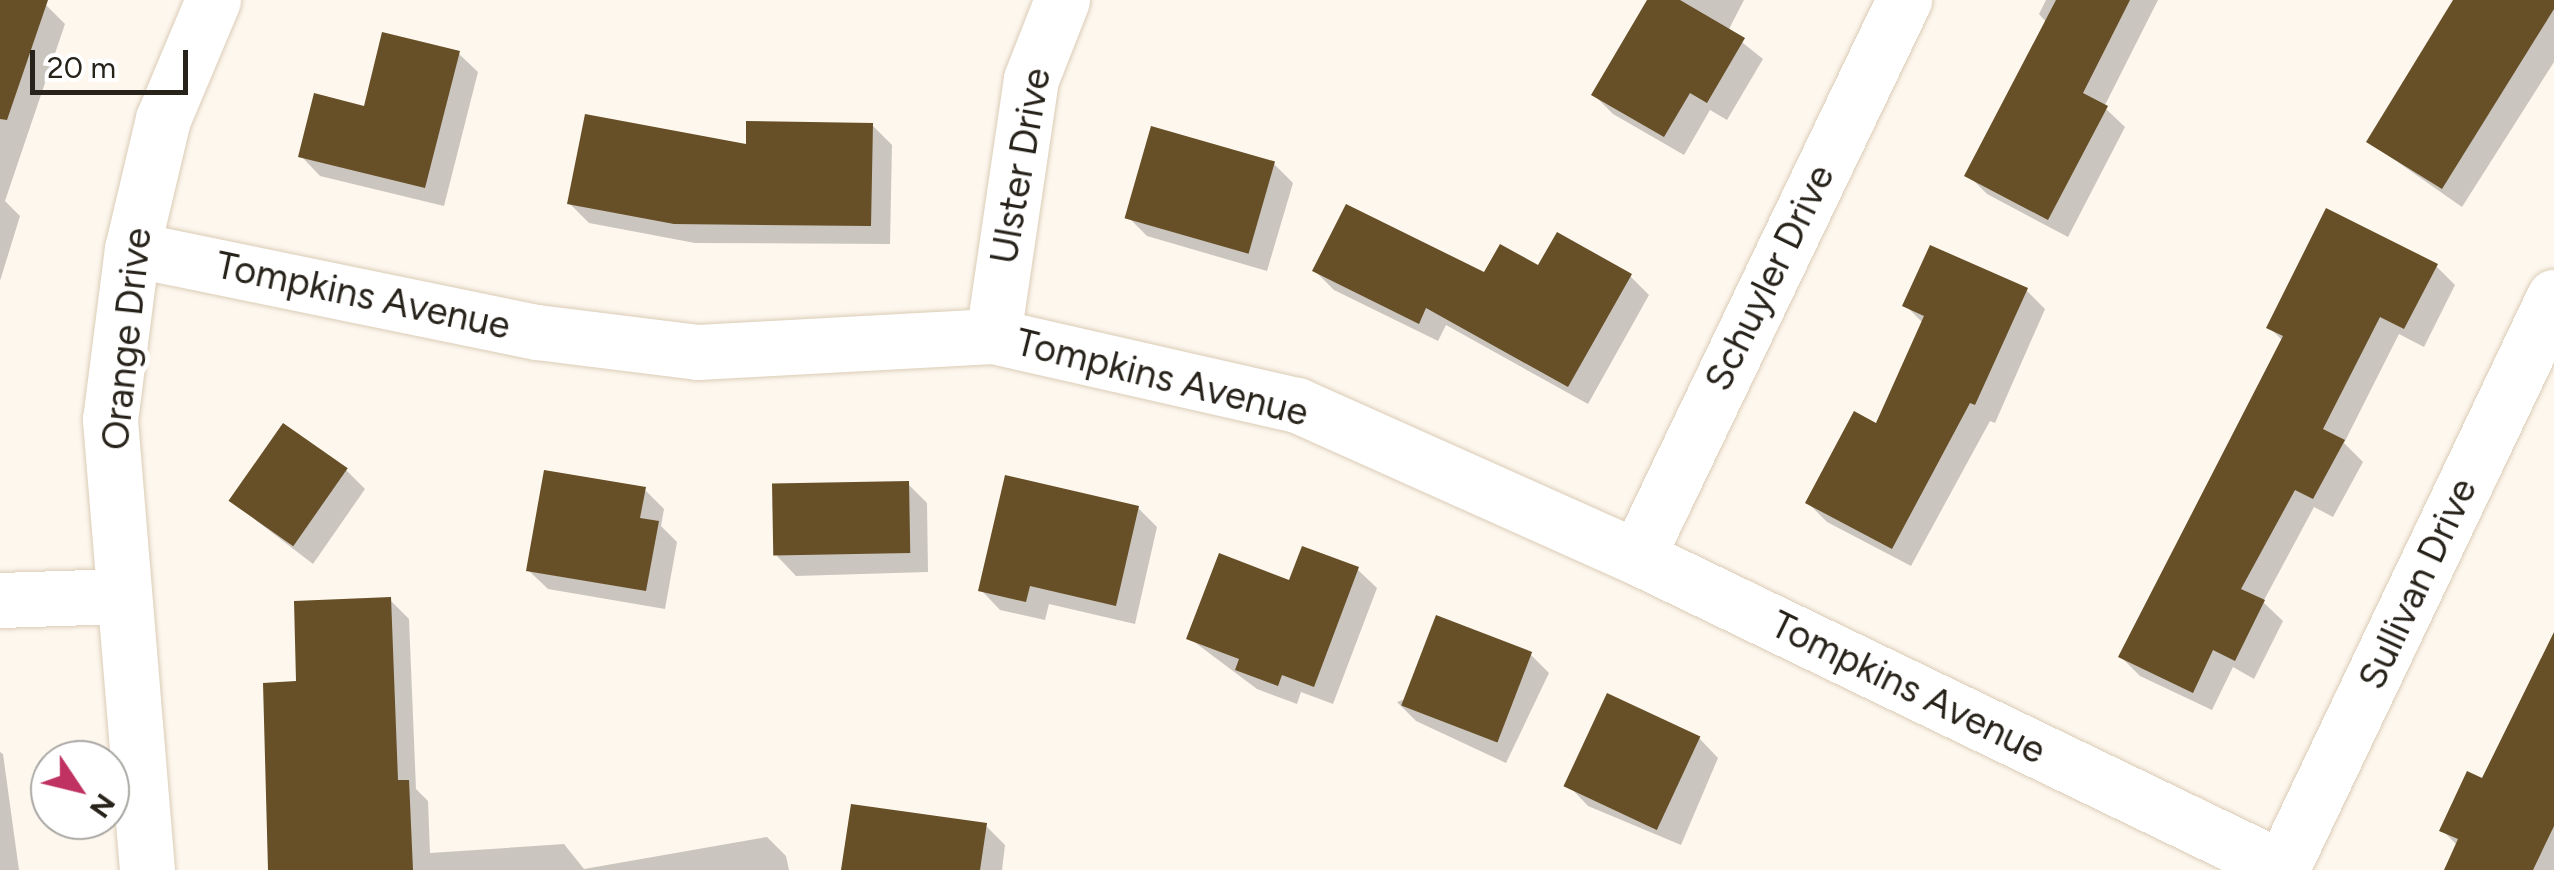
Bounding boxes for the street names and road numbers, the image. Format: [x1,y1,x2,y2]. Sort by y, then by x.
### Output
street label: Ulster Drive [981,65,1061,267]
street label: Schuyler Drive [1696,158,1844,398]
street label: Orange Drive [93,226,161,452]
street label: Tompkins Avenue [212,243,514,349]
street label: Tompkins Avenue [1011,320,1313,436]
street label: Sullivan Drive [2349,471,2487,697]
street label: Tompkins Avenue [1763,602,2053,774]

